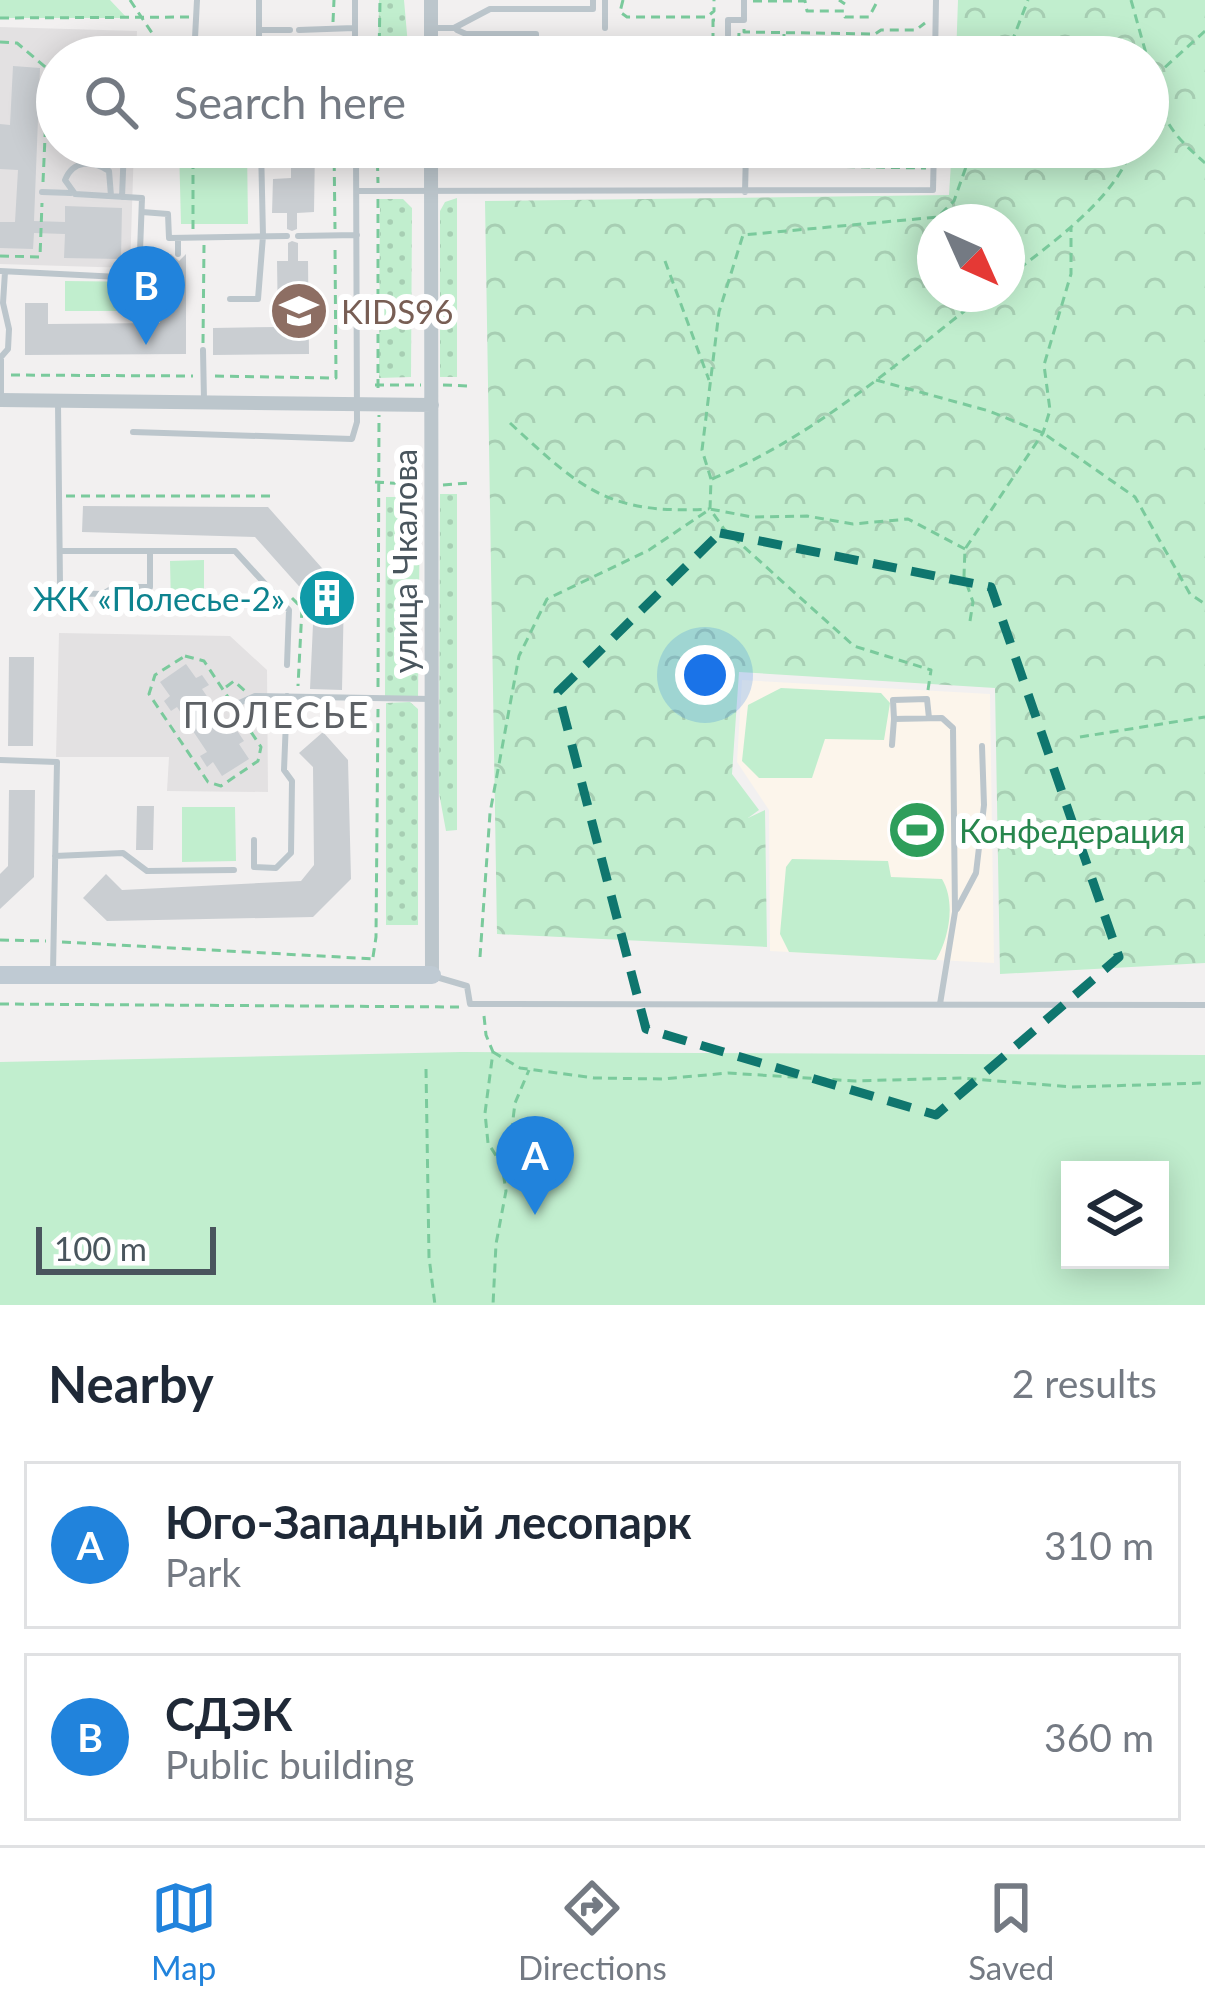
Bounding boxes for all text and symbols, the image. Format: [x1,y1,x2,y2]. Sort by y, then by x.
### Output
search box [36,36,1169,168]
icon: search [78,69,144,135]
text: Search here [174,75,406,129]
north arrow [917,204,1025,312]
pin: B [107,246,185,345]
school or university icon: KIDS96 [268,280,330,342]
place label: KIDS96 [341,291,453,331]
street label: улица Чкалова [384,449,424,673]
building icon: ЖК «Полесье-2» [296,567,358,629]
place label: ЖК «Полесье-2» [33,578,285,618]
your location [675,645,735,705]
district label: ПОЛЕСЬЕ [183,692,371,736]
sports icon: Конфедерация [886,799,948,861]
place label: Конфедерация [959,810,1185,850]
pin: A [496,1116,574,1215]
map controls [1061,1161,1169,1269]
button: layers [1061,1161,1169,1269]
scale bar [36,1221,216,1274]
text: 100 m [54,1228,147,1268]
text: Nearby [48,1353,214,1414]
text: 2 results [1012,1360,1157,1406]
text: Юго-Западный лесопарк [165,1495,692,1549]
text: A [76,1522,104,1568]
text: 310 m [1044,1522,1154,1568]
text: Park [165,1549,241,1595]
text: СДЭК [165,1687,293,1741]
text: B [77,1714,103,1760]
text: 360 m [1044,1714,1154,1760]
text: Public building [165,1741,414,1787]
tab: Map [151,1875,217,1987]
tab: Directions [518,1875,667,1987]
tab: Saved [968,1875,1054,1987]

